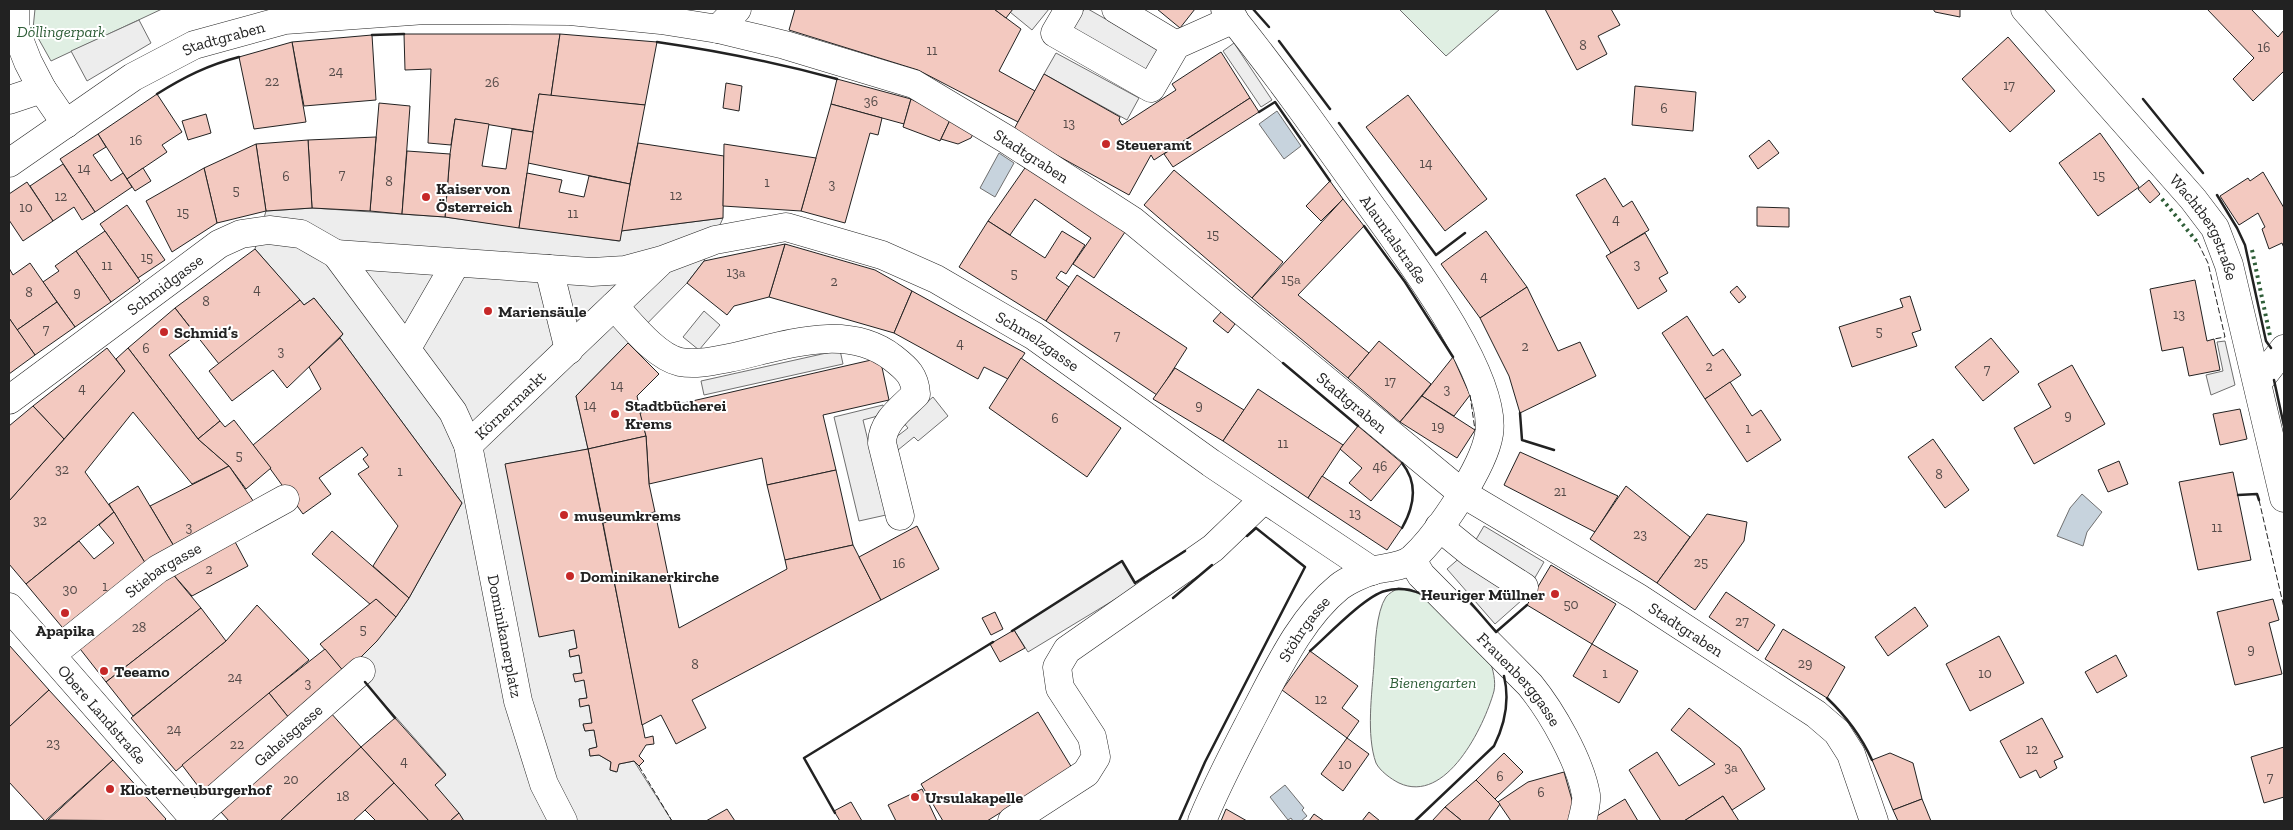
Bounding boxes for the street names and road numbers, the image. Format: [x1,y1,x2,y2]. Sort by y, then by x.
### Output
street label: Stadtgraben [179,17,268,60]
street label: Stadtgraben [990,125,1073,188]
street label: Wachtbergstraße [2165,170,2241,282]
street label: Alauntalstraße [1356,191,1431,287]
street label: Schmidgasse [123,250,207,319]
street label: Schmelzgasse [992,307,1083,375]
street label: Körnermarkt [471,367,550,444]
street label: Stadtgraben [1313,368,1391,438]
street label: Stiebargasse [121,538,204,602]
street label: Dominikanerplatz [483,573,526,699]
street label: Stöhrgasse [1274,592,1334,665]
street label: Stadtgraben [1645,598,1728,661]
street label: Frauenberggasse [1473,628,1565,730]
street label: Obere Landstraße [54,661,150,768]
street label: Gaheisgasse [250,700,326,770]

